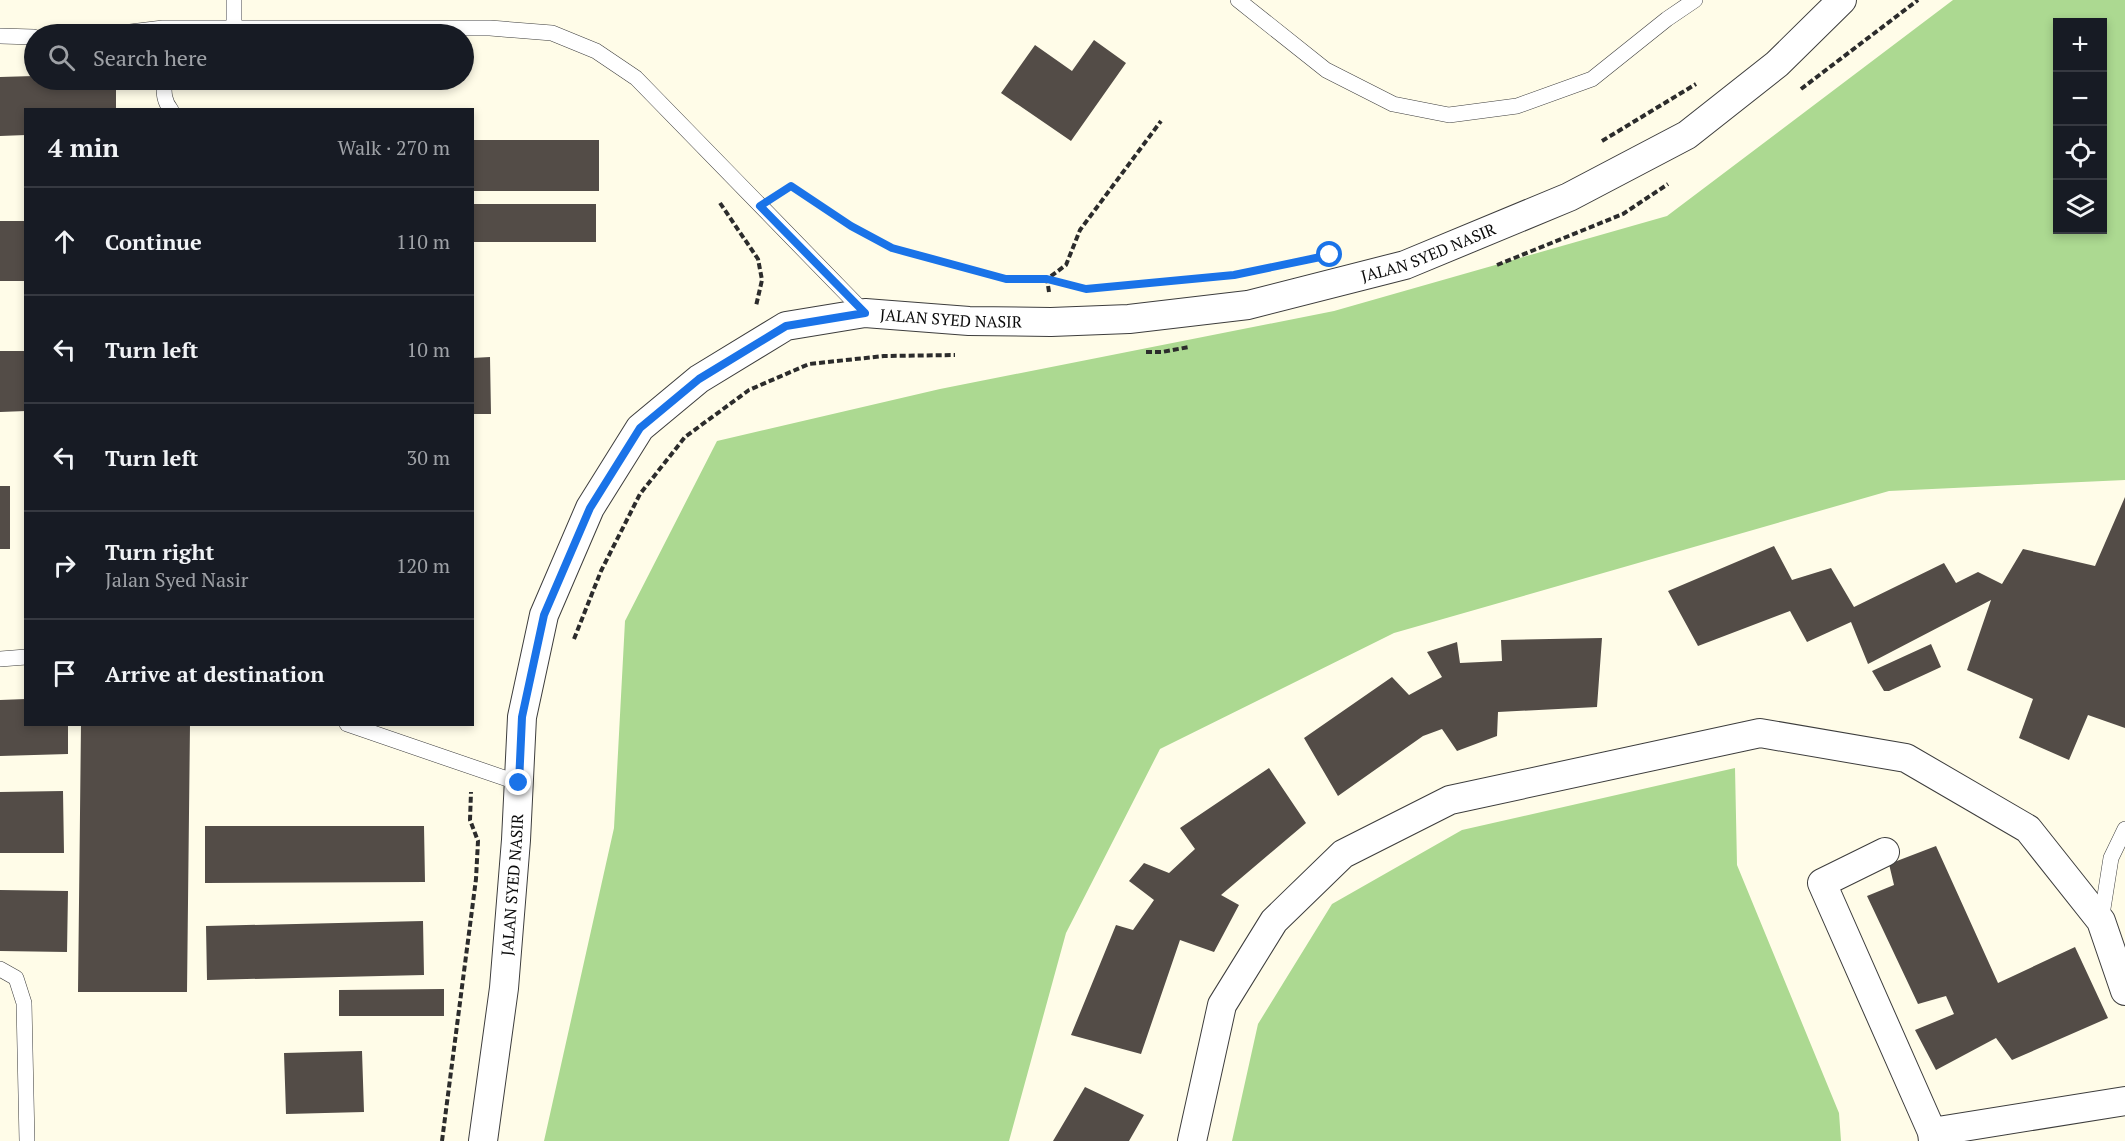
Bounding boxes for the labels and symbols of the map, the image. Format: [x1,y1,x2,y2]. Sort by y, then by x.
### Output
street label: JALAN SYED NASIR [1359,217,1500,287]
route start [1316,241,1342,267]
street label: JALAN SYED NASIR [879,303,1023,333]
route end [505,769,531,795]
street label: JALAN SYED NASIR [496,812,528,957]

